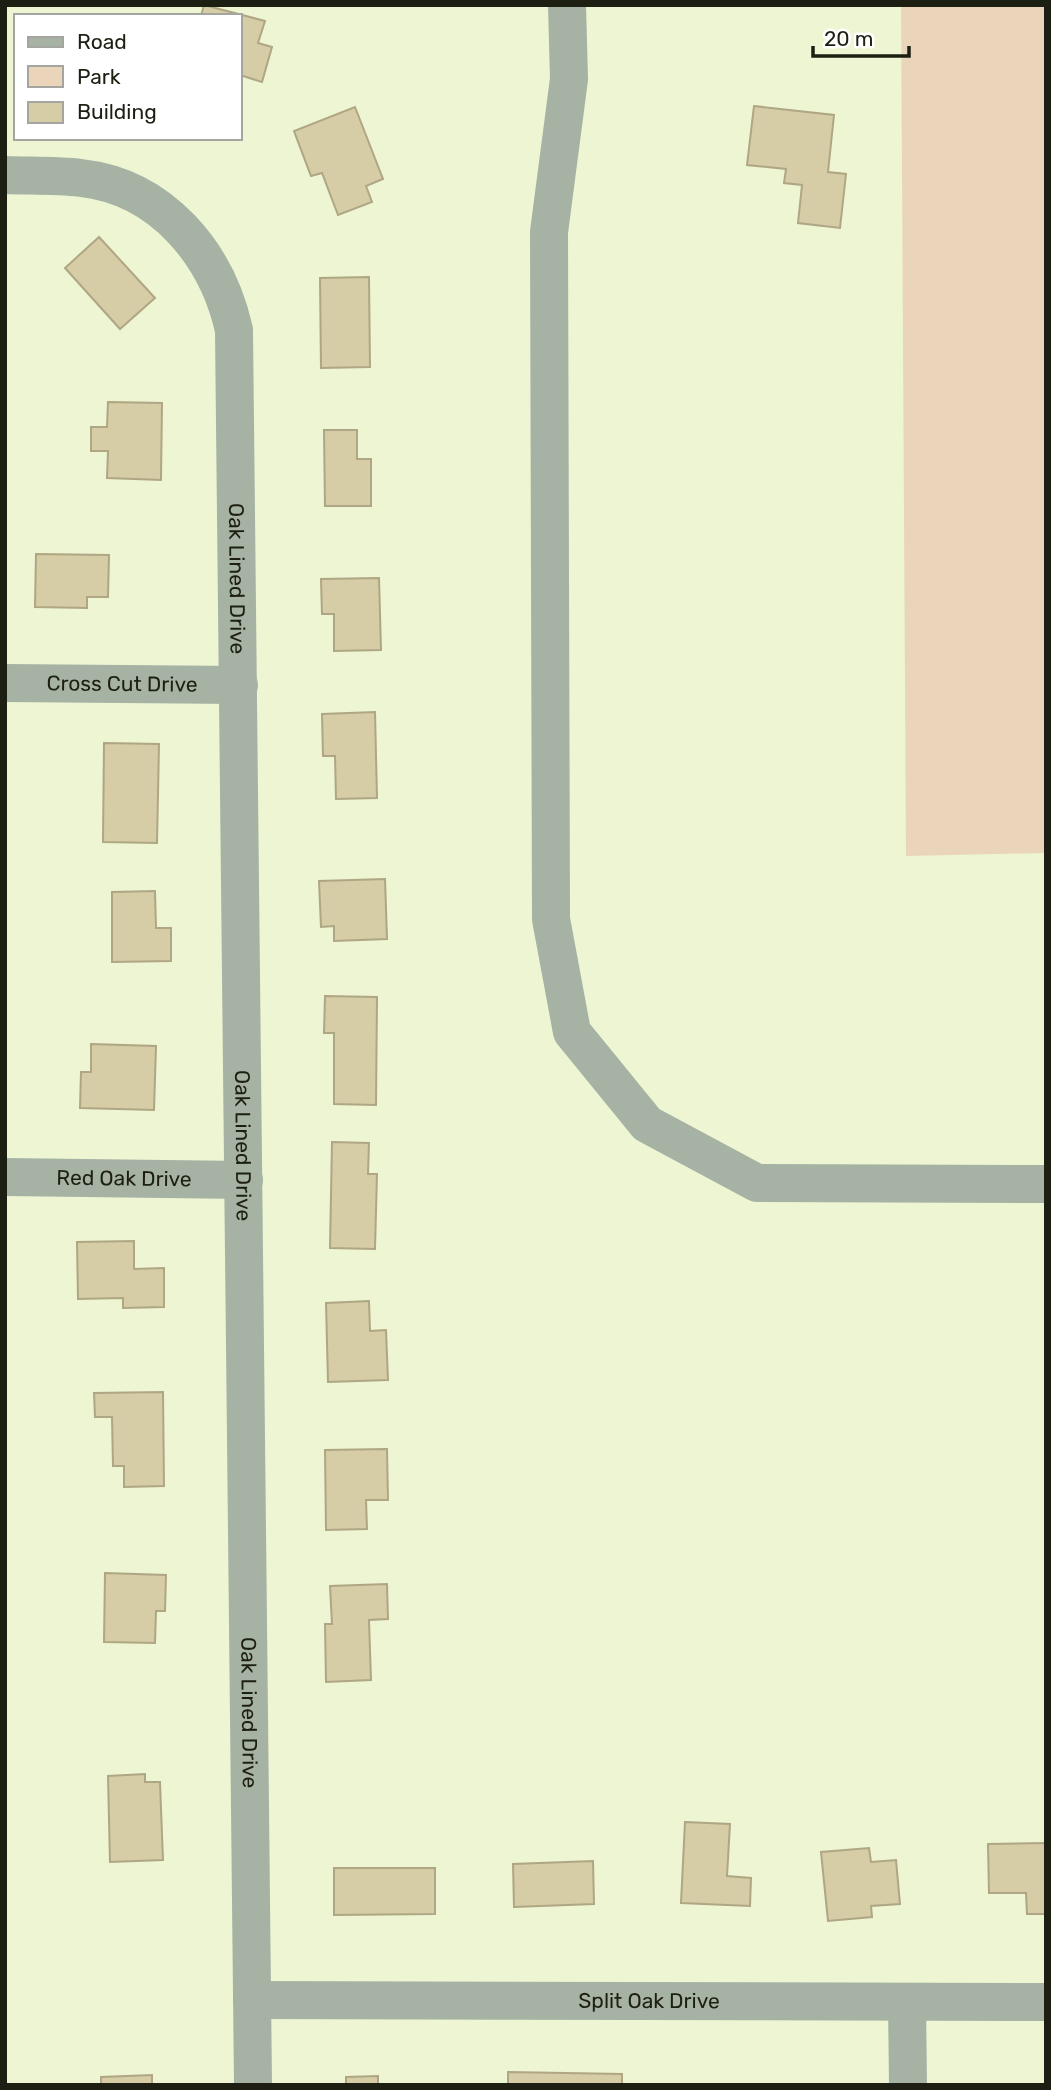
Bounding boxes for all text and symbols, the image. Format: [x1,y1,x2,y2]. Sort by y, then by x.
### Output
legend [14,14,242,140]
scale bar [813,14,909,58]
text: 20 m [824,26,873,51]
text: Road [77,29,127,54]
text: Park [77,64,121,89]
text: Building [77,99,157,124]
street label: Oak Lined Drive [224,503,251,654]
street label: Cross Cut Drive [46,670,198,697]
street label: Oak Lined Drive [230,1070,257,1221]
street label: Red Oak Drive [56,1165,192,1191]
street label: Oak Lined Drive [236,1637,263,1788]
street label: Split Oak Drive [578,1988,720,2013]

